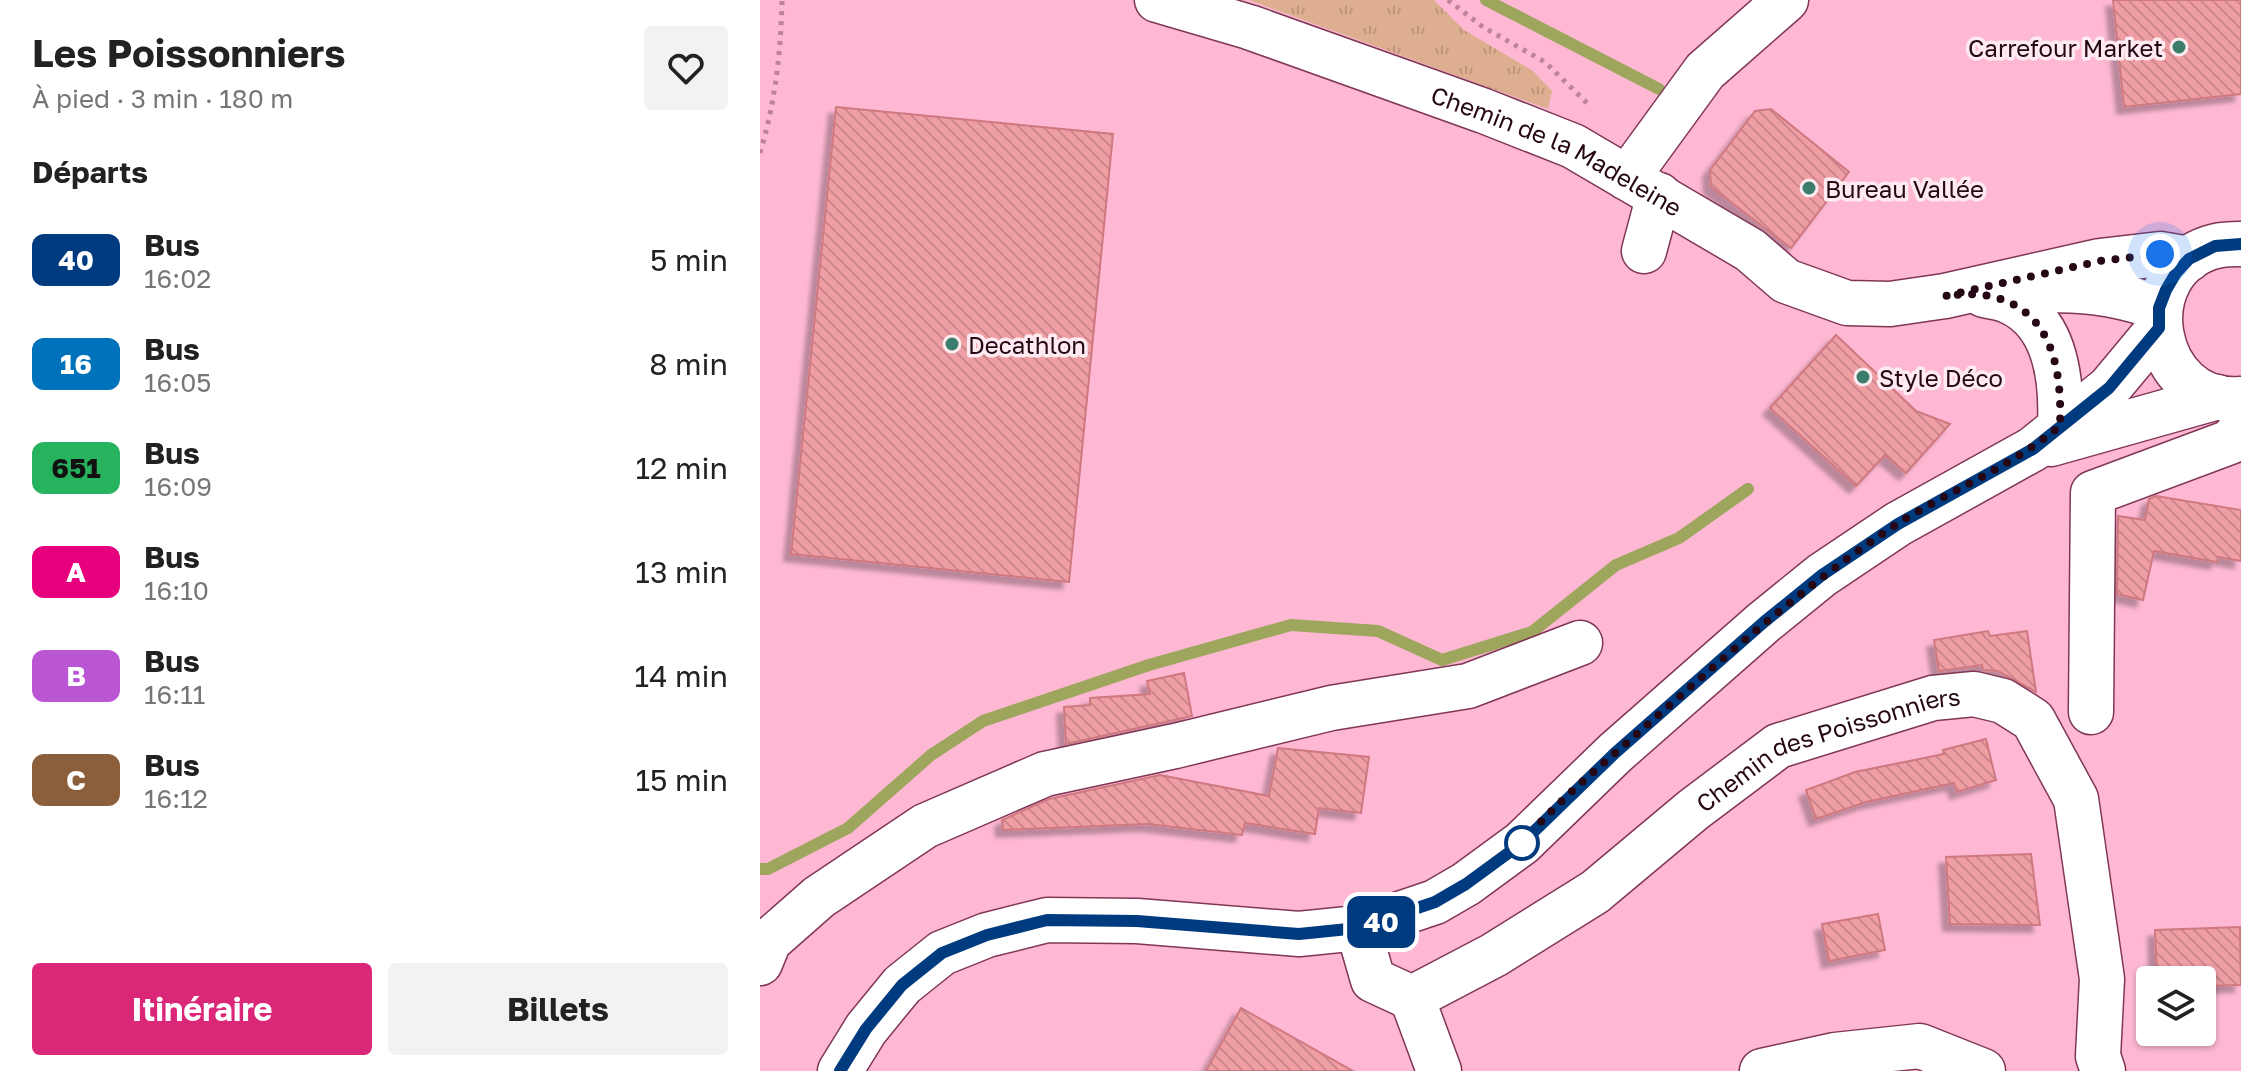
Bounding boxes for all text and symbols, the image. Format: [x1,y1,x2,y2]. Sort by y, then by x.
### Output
button: heart [644,26,728,110]
text: Les Poissonniers [32,30,345,75]
place label: Carrefour Market [1968,33,2163,62]
marker: Carrefour Market [2170,38,2188,56]
street label: Chemin de la Madeleine [1427,79,1688,221]
text: À pied · 3 min · 180 m [32,83,293,114]
text: Départs [32,154,148,190]
place label: Bureau Vallée [1825,174,1984,203]
marker: Bureau Vallée [1800,179,1818,197]
text: Bus [144,227,200,263]
your location [2140,234,2180,274]
text: 5 min [650,242,728,278]
text: 40 [58,243,94,276]
text: 16:02 [144,263,211,294]
place label: Decathlon [968,330,1086,359]
text: Bus [144,331,200,367]
marker: Decathlon [943,335,961,353]
text: 8 min [649,346,728,382]
text: 16 [60,347,92,380]
place label: Style Déco [1879,363,2003,392]
text: 16:05 [144,367,211,398]
marker: Style Déco [1854,368,1872,386]
text: Bus [144,435,200,471]
text: 12 min [636,450,728,486]
text: 651 [51,451,101,484]
text: 16:09 [144,471,212,502]
text: Bus [144,539,200,575]
text: 13 min [635,554,728,590]
text: A [66,555,86,588]
text: 16:10 [144,575,209,606]
text: Bus [144,643,200,679]
text: 14 min [635,658,728,694]
text: B [66,659,86,692]
text: 16:11 [144,679,205,710]
street label: Chemin des Poissonniers [1690,681,1962,817]
text: Bus [144,747,200,783]
text: 15 min [636,762,728,798]
text: C [66,763,86,796]
text: 16:12 [144,783,208,814]
unlabelled marker [1505,826,1539,860]
line badge: 40 [1345,896,1417,948]
text: 40 [1363,905,1399,938]
button: Itinéraire [32,963,372,1055]
button: Billets [388,963,728,1055]
map controls [2136,966,2216,1046]
button: layers [2136,966,2216,1046]

